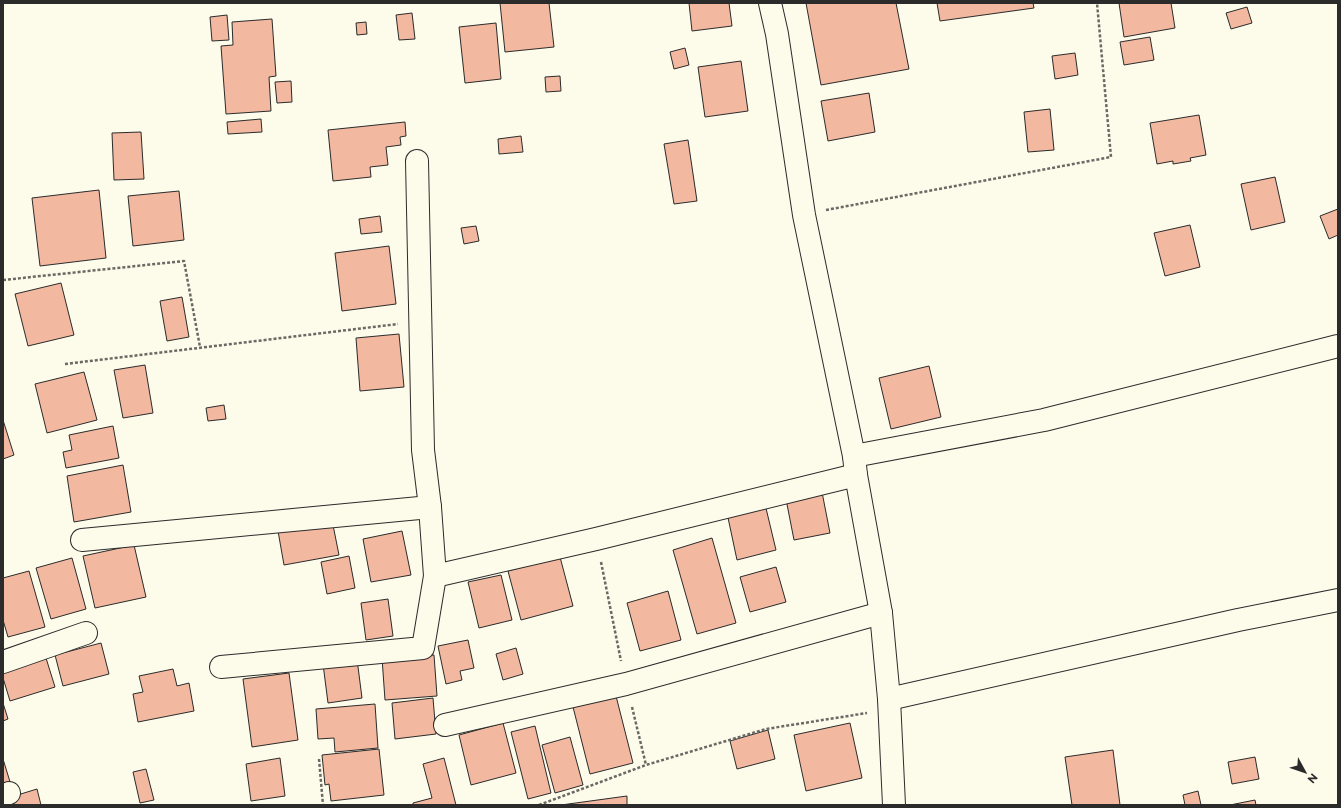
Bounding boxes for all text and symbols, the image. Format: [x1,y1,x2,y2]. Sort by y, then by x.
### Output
north arrow [1285,752,1325,792]
text: N [1304,771,1321,786]

